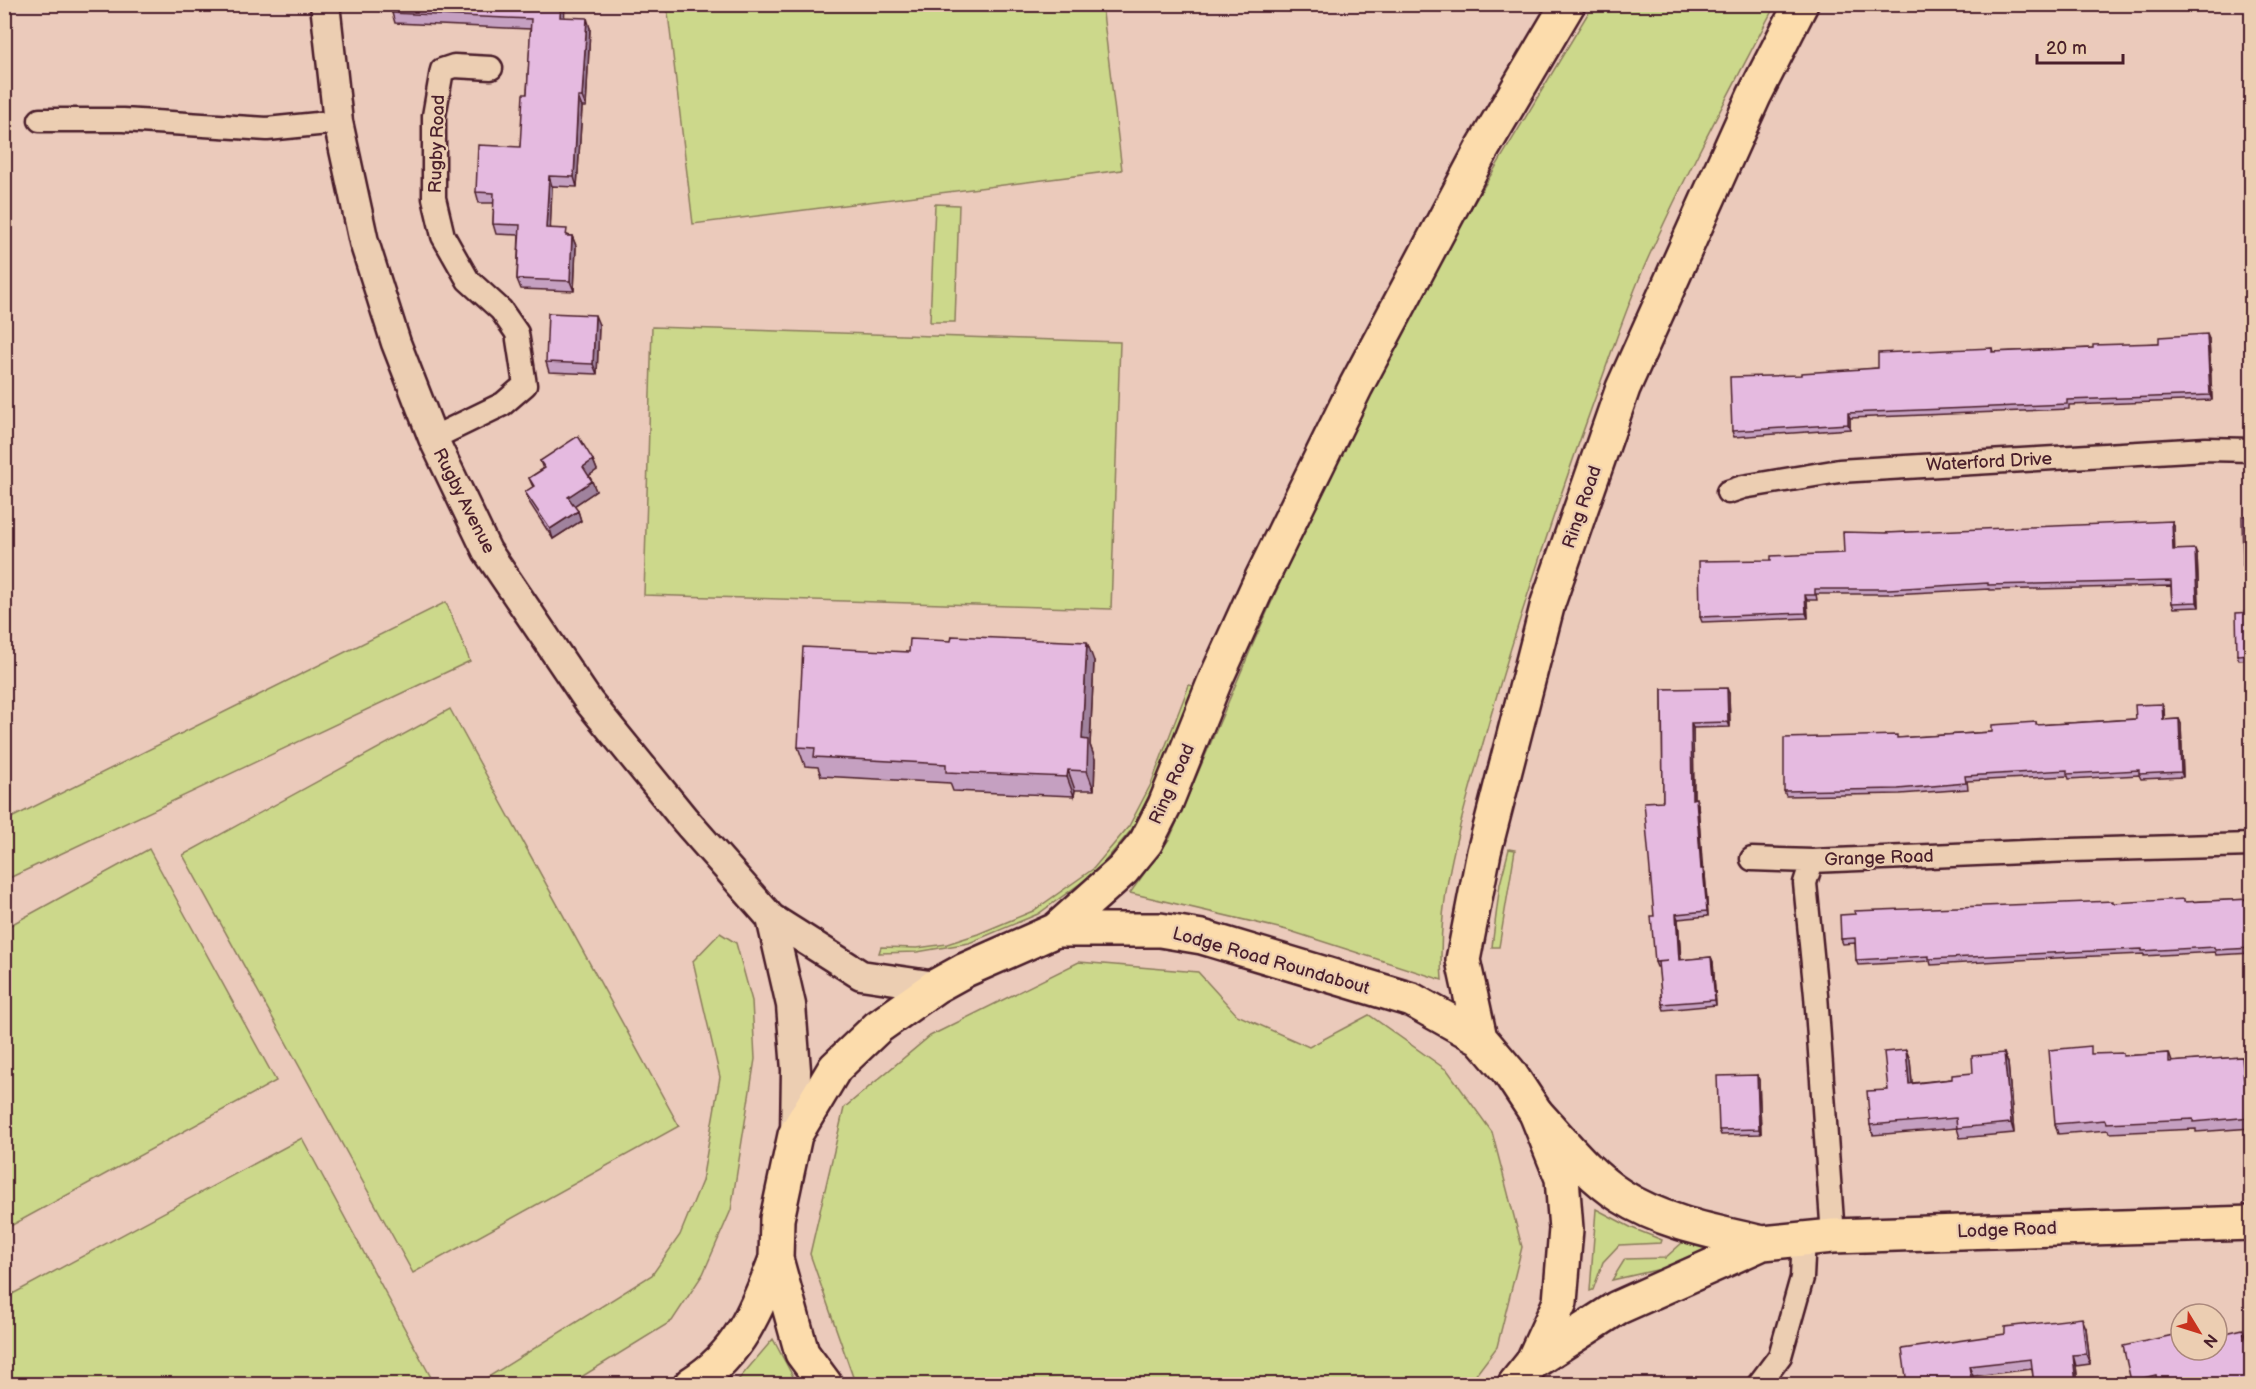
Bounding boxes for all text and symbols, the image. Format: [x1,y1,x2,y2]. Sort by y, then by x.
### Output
scale bar [2037,27,2122,65]
text: 20 m [2046,38,2087,59]
street label: Rugby Road [425,94,449,194]
street label: Rugby Avenue [428,445,500,557]
street label: Waterford Drive [1925,448,2053,476]
street label: Ring Road [1558,463,1606,551]
street label: Ring Road [1145,740,1199,828]
street label: Grange Road [1824,846,1934,870]
street label: Lodge Road Roundabout [1170,923,1372,999]
street label: Lodge Road [1957,1218,2057,1242]
north arrow [2169,1302,2229,1362]
text: N [2198,1330,2221,1351]

